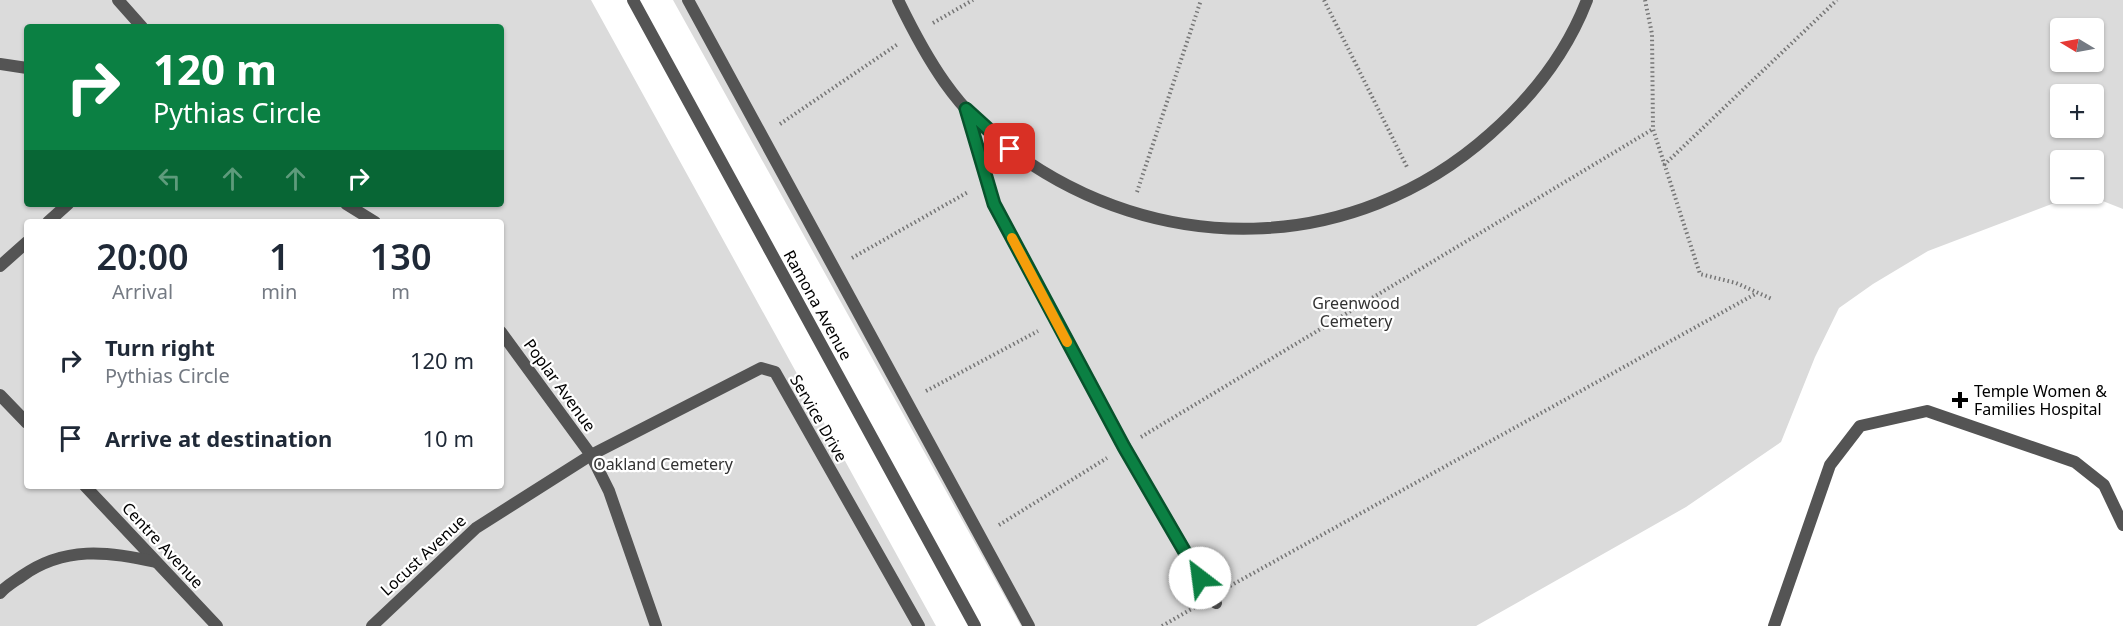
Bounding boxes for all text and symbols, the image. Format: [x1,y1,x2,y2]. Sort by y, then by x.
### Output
north arrow [2050,18,2104,72]
map controls [2050,18,2104,204]
text: 120 m [153,40,277,97]
icon: right [54,48,132,126]
button: + [2050,84,2104,138]
text: Pythias Circle [153,94,321,131]
pin [984,123,1035,174]
icon: arrive [993,132,1026,165]
button: − [2050,150,2104,204]
icon: left [153,162,186,195]
icon: ahead [216,162,249,195]
icon: ahead [279,162,312,195]
icon: right [342,162,375,195]
text: 20:00 [96,232,189,281]
text: 1 [269,232,290,281]
text: 130 [370,232,432,281]
street label: Ramona Avenue [779,246,857,364]
text: Arrival [112,278,173,305]
text: min [261,278,297,305]
text: m [391,278,410,305]
park label: Greenwood Cemetery [1312,292,1400,332]
text: Turn right [105,332,215,362]
street label: Poplar Avenue [519,334,601,436]
icon: right [54,344,87,377]
text: 120 m [410,345,474,375]
text: Pythias Circle [105,362,230,389]
street label: Service Drive [785,370,853,466]
place label: Temple Women & Families Hospital [1974,380,2107,420]
marker: Temple Women & Families Hospital [1951,391,1969,409]
icon: arrive [54,422,87,455]
text: Arrive at destination [105,423,332,453]
text: 10 m [423,423,474,453]
park label: Oakland Cemetery [593,453,734,475]
street label: Centre Avenue [117,497,209,593]
street label: Locust Avenue [375,510,471,600]
position arrow [1168,546,1232,610]

